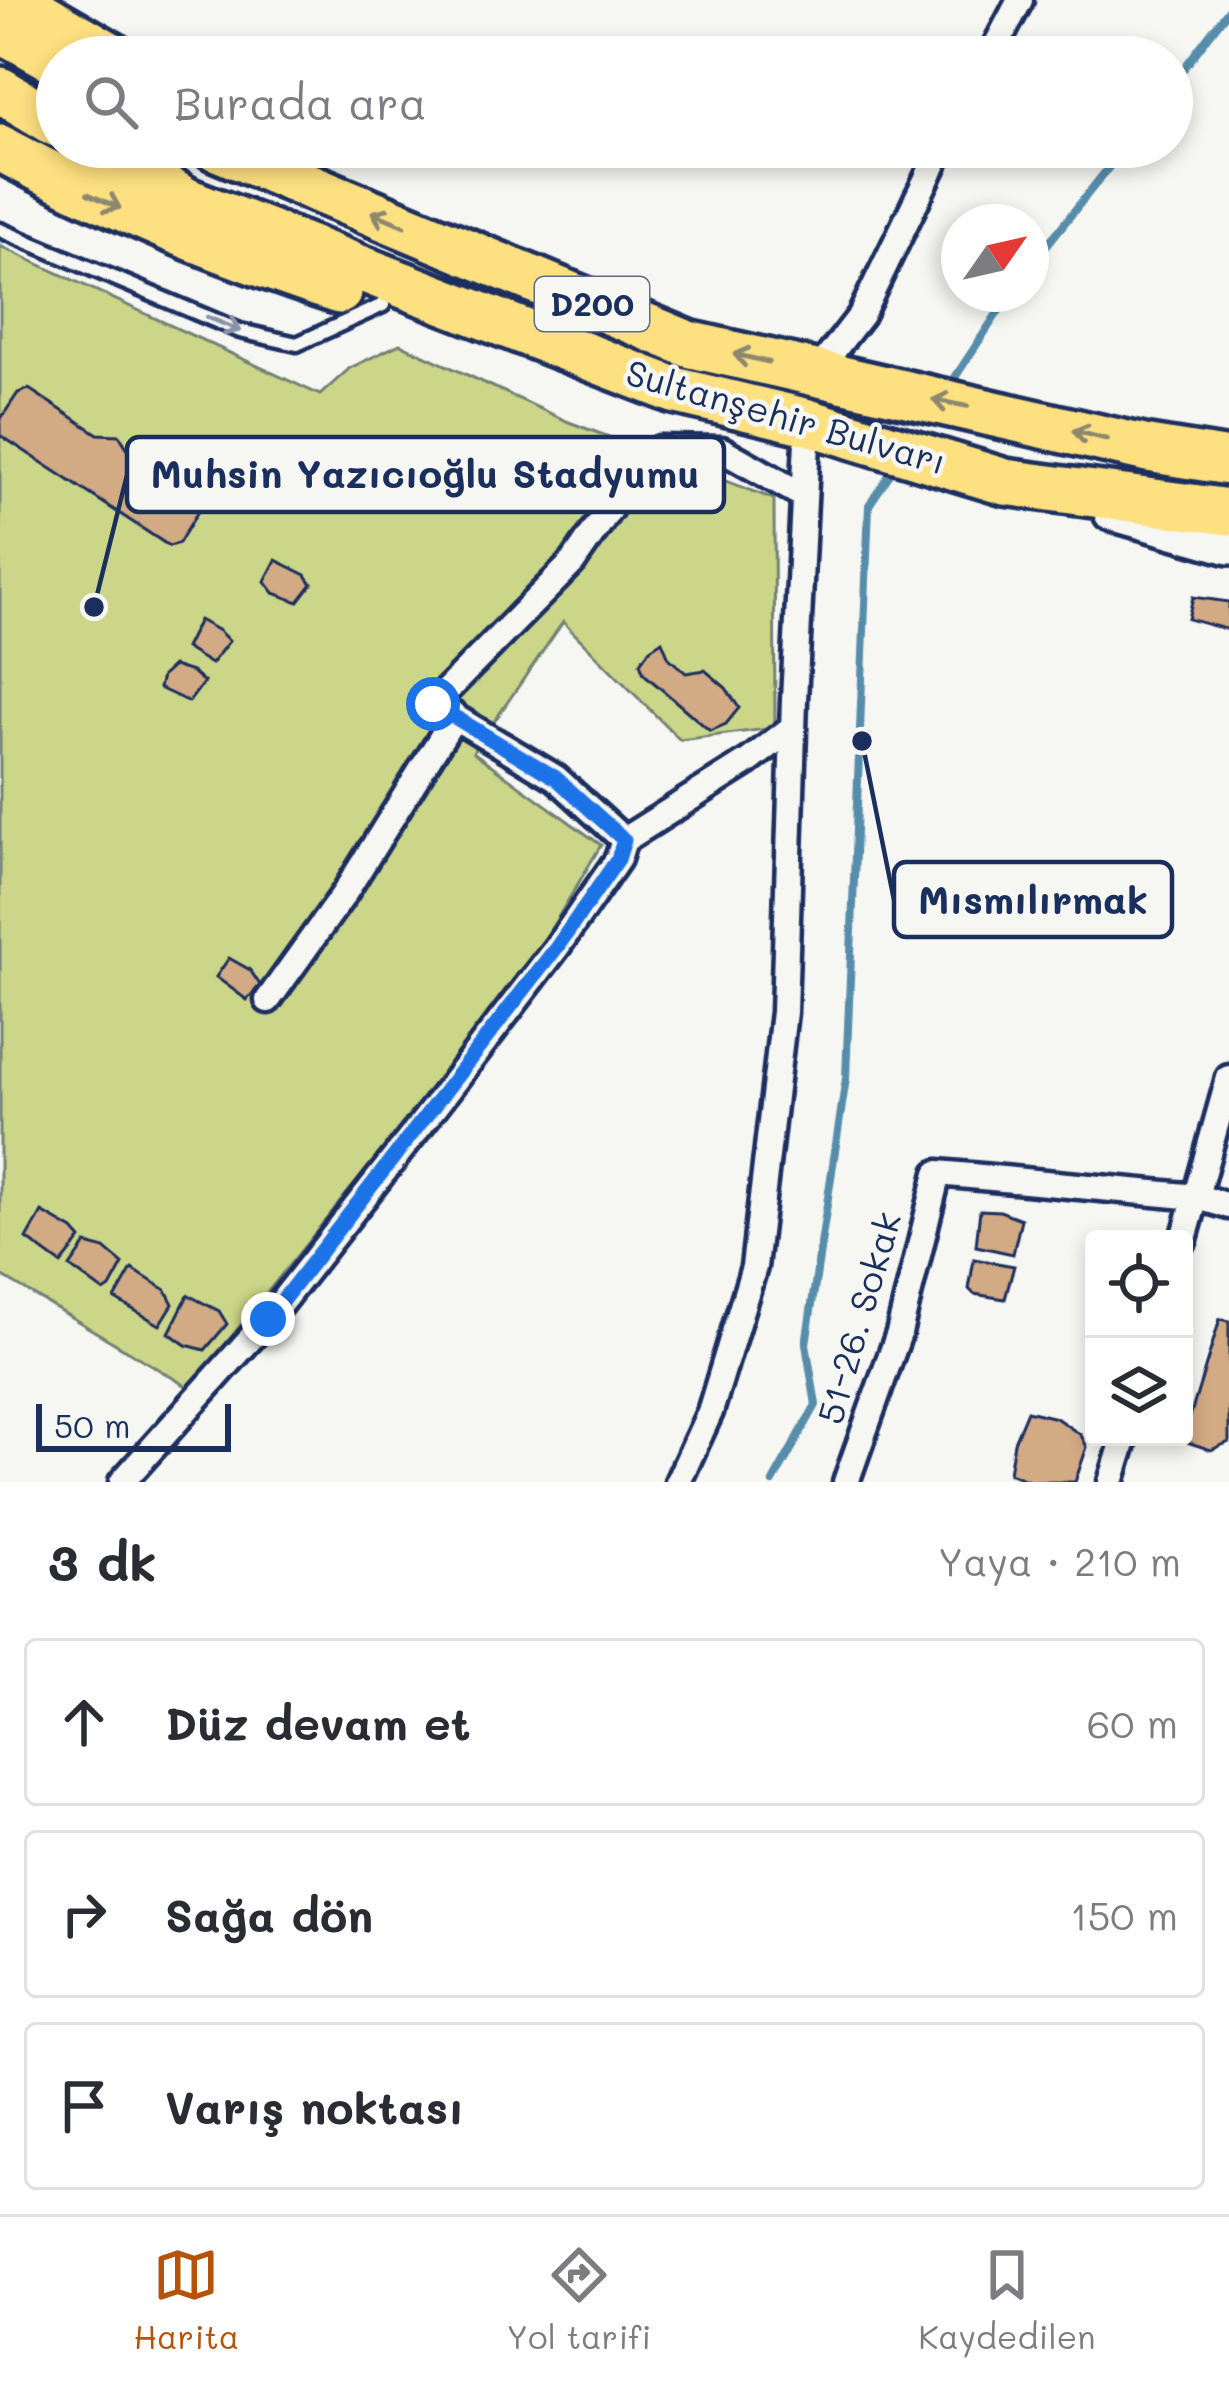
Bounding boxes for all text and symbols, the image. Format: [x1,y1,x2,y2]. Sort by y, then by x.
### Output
search box [36,36,1193,168]
icon: search [78,69,144,135]
text: Burada ara [174,73,427,131]
one-way arrow [85,191,121,213]
north arrow [941,204,1049,312]
one-way arrow [370,207,407,228]
road number: D200 [535,277,649,331]
one-way arrow [205,315,242,336]
one-way arrow [733,346,771,369]
street label: Sultanşehir Bulvarı [621,347,952,484]
one-way arrow [931,391,970,413]
one-way arrow [1072,422,1110,444]
callout: Muhsin Yazıcıoğlu Stadyumu [127,437,724,512]
text: Muhsin Yazıcıoğlu Stadyumu [151,447,699,498]
route start [406,677,460,731]
callout: Mısmılırmak [894,862,1172,937]
text: Mısmılırmak [918,873,1148,924]
street label: 51-26. Sokak [805,1206,910,1429]
map controls [1085,1230,1193,1446]
button: locate [1085,1230,1193,1338]
route end [241,1292,295,1346]
button: layers [1085,1338,1193,1446]
scale bar [36,1398,231,1451]
text: 50 m [54,1403,130,1446]
text: 3 dk [48,1527,157,1594]
text: Yaya · 210 m [938,1535,1181,1586]
icon: ahead [51,1689,117,1755]
text: Düz devam et [165,1693,471,1751]
text: 60 m [1087,1697,1178,1748]
icon: right [51,1881,117,1947]
text: Sağa dön [165,1885,373,1943]
text: 150 m [1070,1889,1178,1940]
icon: arrive [51,2073,117,2139]
text: Varış noktası [165,2077,464,2135]
tab: Harita [134,2242,239,2357]
tab: Yol tarifi [506,2242,651,2357]
tab: Kaydedilen [918,2242,1095,2357]

